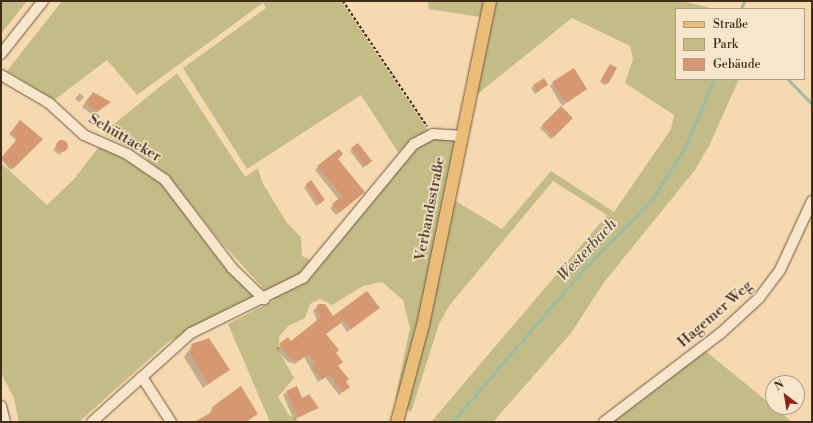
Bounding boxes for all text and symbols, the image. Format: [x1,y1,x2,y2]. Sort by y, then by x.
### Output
legend [675,8,805,80]
text: Straße [713,17,748,32]
text: Park [713,37,738,52]
text: Gebäude [713,57,761,72]
street label: Schüttacker [85,110,165,166]
street label: Verbandsstraße [411,155,449,263]
water label: Westerbach [553,215,621,285]
street label: Hagemer Weg [674,277,756,351]
north arrow [765,375,805,415]
text: N [772,377,787,394]

